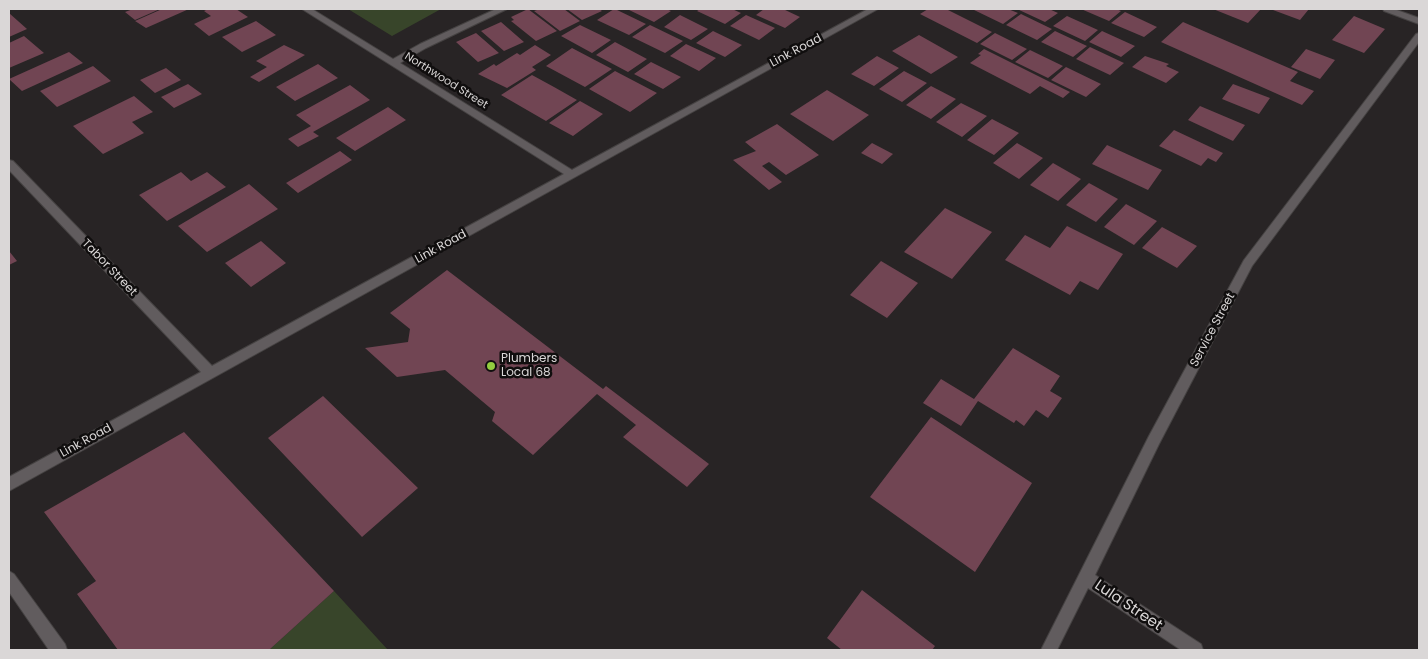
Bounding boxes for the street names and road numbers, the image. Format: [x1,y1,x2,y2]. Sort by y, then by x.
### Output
street label: Link Road [768,31,824,71]
street label: Northwood Street [402,50,490,112]
street label: Link Road [413,227,469,267]
street label: Tabor Street [78,237,140,299]
street label: Service Street [1187,291,1239,369]
street label: Link Road [58,421,114,461]
street label: Lula Street [1091,577,1165,635]

